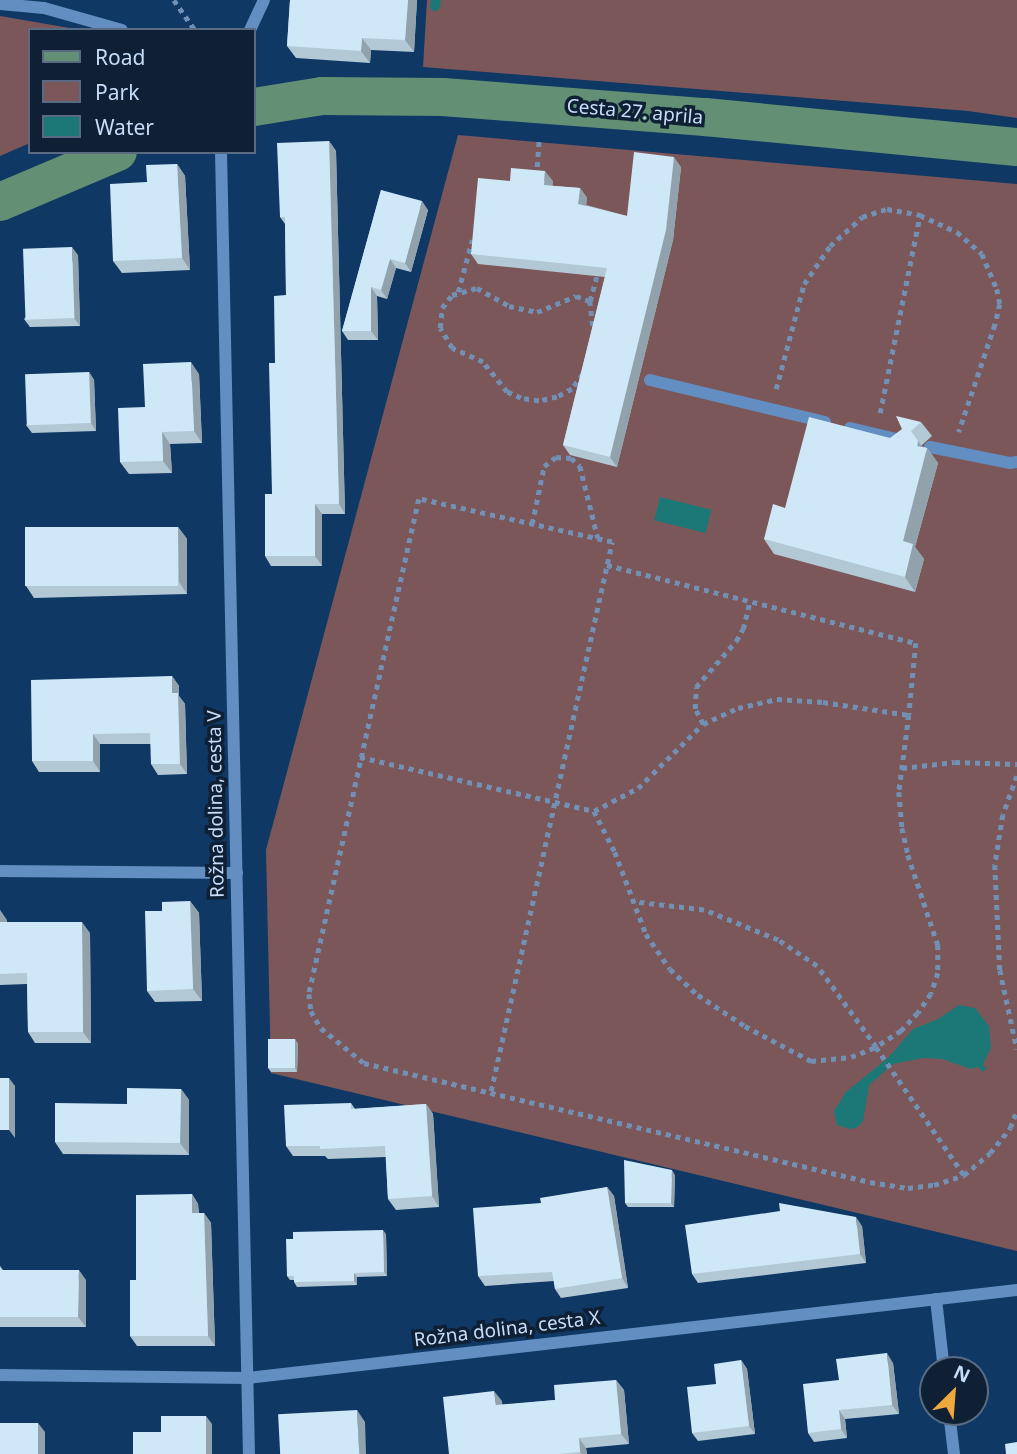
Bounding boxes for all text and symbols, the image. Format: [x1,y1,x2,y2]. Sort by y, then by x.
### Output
legend [28,28,256,154]
text: Road [95,43,145,71]
text: Park [95,78,139,106]
street label: Cesta 27. aprila [566,95,704,129]
text: Water [95,113,154,141]
street label: Rožna dolina, cesta V [203,710,229,898]
street label: Rožna dolina, cesta X [413,1306,601,1352]
north arrow [919,1356,989,1426]
text: N [950,1359,975,1389]

